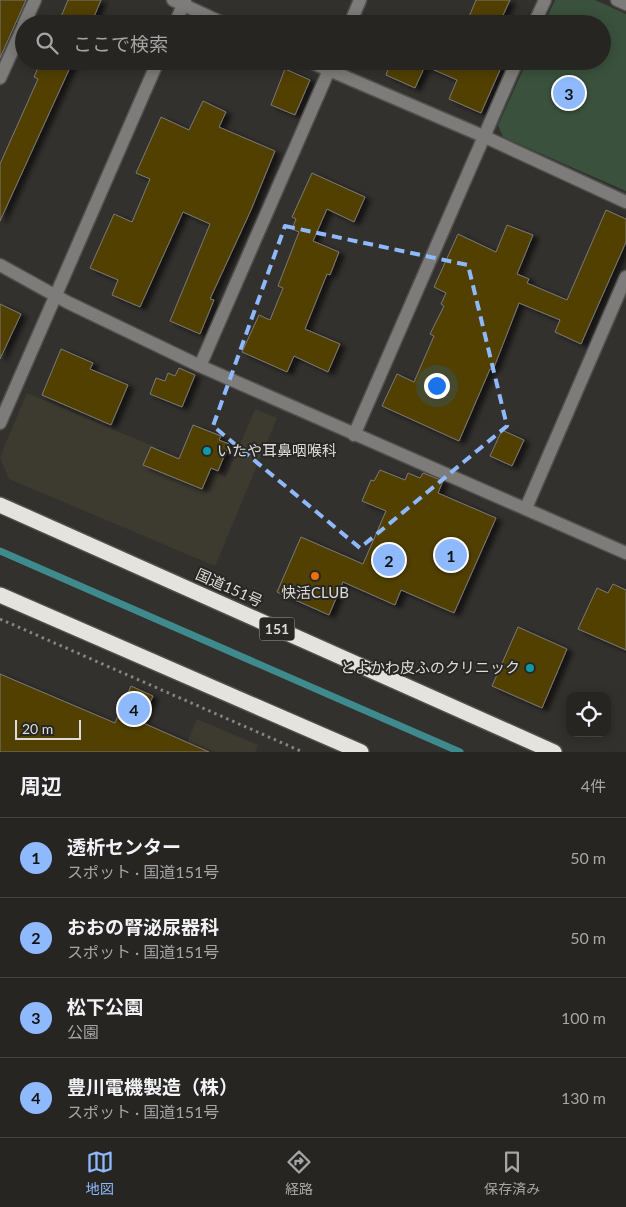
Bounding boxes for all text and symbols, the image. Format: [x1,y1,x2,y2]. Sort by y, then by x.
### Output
search box [15,15,611,70]
icon: search [33,29,61,57]
text: ここで検索 [73,32,168,55]
pin: 3 [553,74,585,112]
your location [424,373,450,399]
place label: いたや耳鼻咽喉科 [217,441,337,459]
marker: いたや耳鼻咽喉科 [201,445,213,457]
pin: 1 [435,536,467,574]
pin: 2 [373,541,405,579]
street label: 国道151号 [193,564,266,610]
marker: 快活CLUB [309,570,321,582]
place label: 快活CLUB [281,583,349,601]
road number: 151 [260,618,294,640]
place label: とよかわ皮ふのクリニック [340,658,520,676]
marker: とよかわ皮ふのクリニック [524,662,536,674]
pin: 4 [118,690,150,728]
map controls [566,692,611,737]
button: locate [566,692,611,737]
scale bar [15,717,81,740]
text: 20 m [22,720,53,737]
text: 周辺 [20,773,62,798]
text: 4件 [581,776,606,795]
text: 透析センター [67,835,181,858]
text: 1 [31,848,41,867]
text: 50 m [570,848,606,867]
text: スポット · 国道151号 [67,862,219,881]
text: おおの腎泌尿器科 [67,915,219,938]
text: 2 [31,928,41,947]
text: 50 m [570,928,606,947]
text: スポット · 国道151号 [67,942,219,961]
text: 松下公園 [67,995,143,1018]
text: 3 [31,1008,41,1027]
text: 100 m [561,1008,606,1027]
text: 公園 [67,1022,99,1041]
text: 豊川電機製造（株） [67,1075,238,1098]
text: 4 [31,1088,41,1107]
text: 130 m [561,1088,606,1107]
text: スポット · 国道151号 [67,1102,219,1121]
tab: 地図 [86,1148,114,1198]
tab: 経路 [285,1148,313,1198]
tab: 保存済み [484,1148,540,1198]

